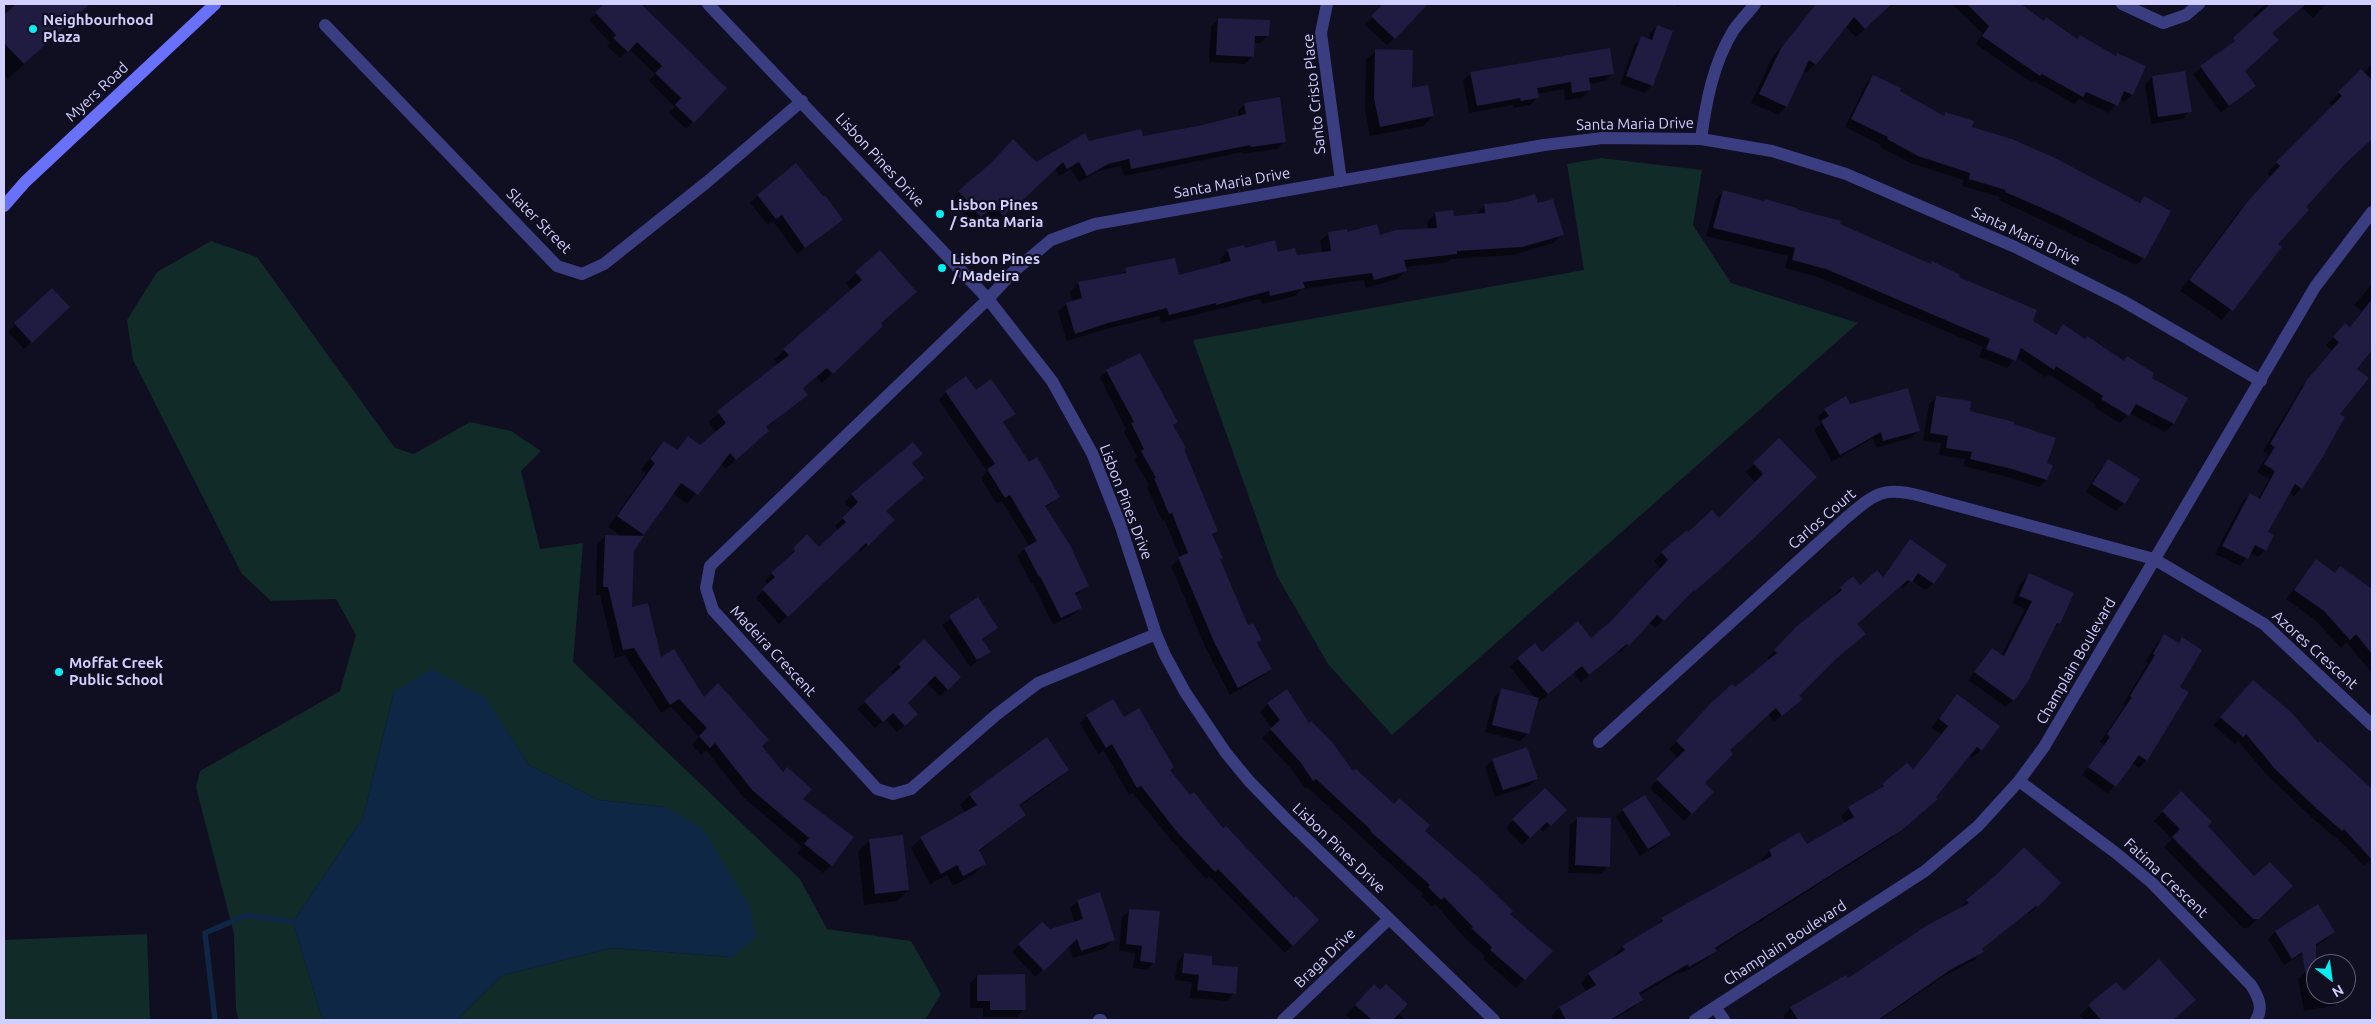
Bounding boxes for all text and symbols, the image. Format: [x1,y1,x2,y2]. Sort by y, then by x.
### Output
place label: Neighbourhood Plaza [43,11,153,46]
marker: Neighbourhood Plaza [27,23,39,35]
street label: Santo Cristo Place [1299,33,1329,155]
street label: Myers Road [62,59,132,125]
street label: Lisbon Pines Drive [832,109,928,211]
street label: Santa Maria Drive [1576,114,1694,134]
street label: Santa Maria Drive [1172,164,1292,202]
street label: Slater Street [503,185,575,257]
place label: Lisbon Pines / Santa Maria [950,196,1043,231]
street label: Santa Maria Drive [1969,203,2083,269]
marker: Lisbon Pines / Santa Maria [934,208,946,220]
place label: Lisbon Pines / Madeira [952,250,1040,285]
marker: Lisbon Pines / Madeira [936,262,948,274]
street label: Lisbon Pines Drive [1096,442,1156,562]
street label: Carlos Court [1785,485,1859,553]
street label: Champlain Boulevard [2032,595,2120,727]
street label: Madeira Crescent [726,602,820,700]
street label: Azores Crescent [2269,607,2361,693]
place label: Moffat Creek Public School [69,654,163,689]
marker: Moffat Creek Public School [53,666,65,678]
street label: Lisbon Pines Drive [1289,799,1389,897]
street label: Fatima Crescent [2120,835,2212,921]
street label: Champlain Boulevard [1720,896,1850,990]
street label: Braga Drive [1291,924,1359,992]
north arrow [2306,954,2356,1004]
text: N [2329,982,2347,1001]

